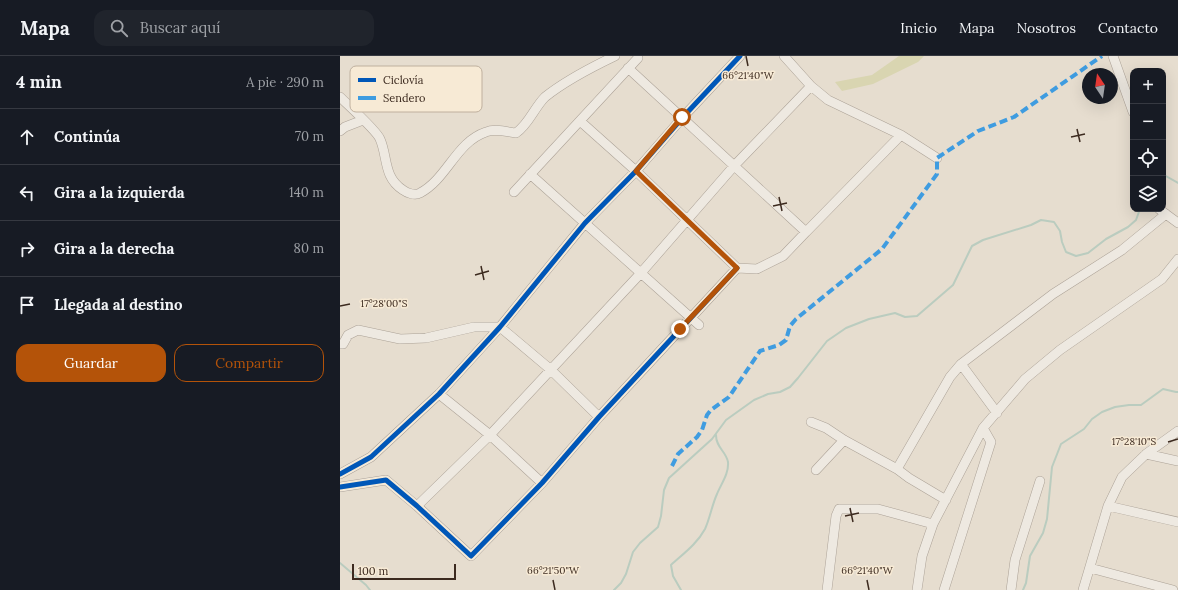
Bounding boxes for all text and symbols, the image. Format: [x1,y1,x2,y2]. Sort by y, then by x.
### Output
search box [94,10,374,46]
text: Mapa [20,16,70,40]
icon: search [108,17,130,39]
text: Buscar aquí [140,18,220,37]
text: Inicio [900,19,937,37]
text: Mapa [959,19,995,37]
text: Nosotros [1017,19,1076,37]
text: Contacto [1098,19,1158,37]
legend [350,66,482,112]
north arrow [1082,68,1118,104]
map controls [1130,68,1166,212]
button: + [1130,68,1166,104]
text: 66°21'40"W [722,69,775,82]
text: 4 min [16,71,62,93]
text: Ciclovía [383,73,424,87]
text: A pie · 290 m [246,74,324,91]
text: Sendero [383,91,426,105]
button: − [1130,104,1166,140]
route start [673,108,691,126]
icon: ahead [16,126,38,148]
text: Continúa [54,127,120,146]
text: 70 m [295,128,324,145]
button: locate [1130,140,1166,176]
button: layers [1130,176,1166,212]
icon: left [16,182,38,204]
text: Gira a la izquierda [54,183,185,202]
text: 140 m [289,184,324,201]
icon: right [16,238,38,260]
text: Gira a la derecha [54,239,174,258]
text: 80 m [294,240,324,257]
icon: arrive [16,294,38,316]
text: Llegada al destino [54,295,183,314]
text: 17°28'00"S [361,297,408,310]
route end [671,320,689,338]
button: Guardar [16,344,166,382]
button: Compartir [174,344,324,382]
text: 17°28'10"S [1112,435,1157,448]
scale bar [352,562,456,581]
text: 100 m [358,564,388,578]
text: 66°21'50"W [527,564,580,577]
text: 66°21'40"W [841,564,894,577]

